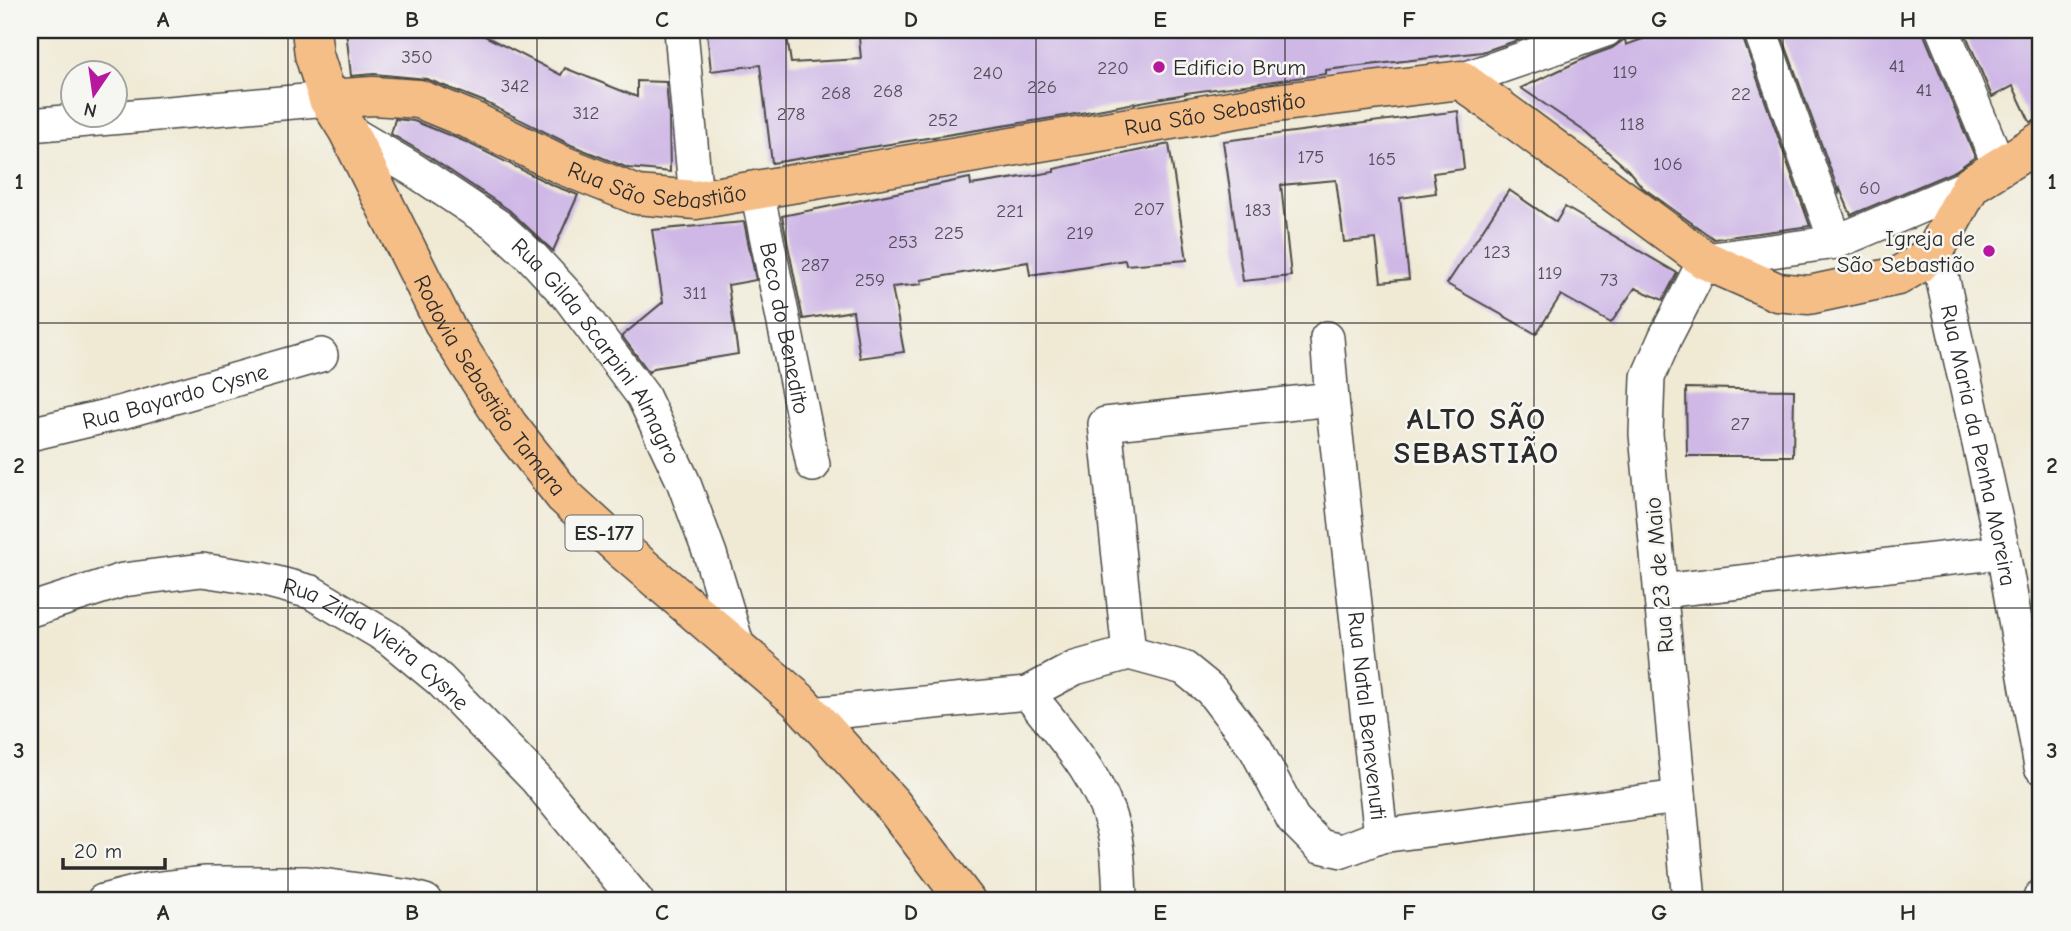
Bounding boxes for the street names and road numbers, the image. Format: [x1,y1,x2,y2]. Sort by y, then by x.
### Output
street label: Rua São Sebastião [1122,86,1307,142]
street label: Rua São Sebastião [564,156,749,214]
street label: Rua Gilda Scarpini Almagro [506,232,686,468]
street label: Beco do Benedito [754,240,815,416]
street label: Rodovia Sebastião Tamara [408,271,572,501]
street label: Rua Maria da Penha Moreira [1935,302,2022,588]
street label: Rua Bayardo Cysne [80,358,271,435]
street label: Rua 23 de Maio [1639,496,1680,654]
road number: ES-177 [566,516,642,550]
street label: Rua Zilda Vieira Cysne [280,572,475,716]
street label: Rua Natal Benevenuti [1342,610,1392,822]

